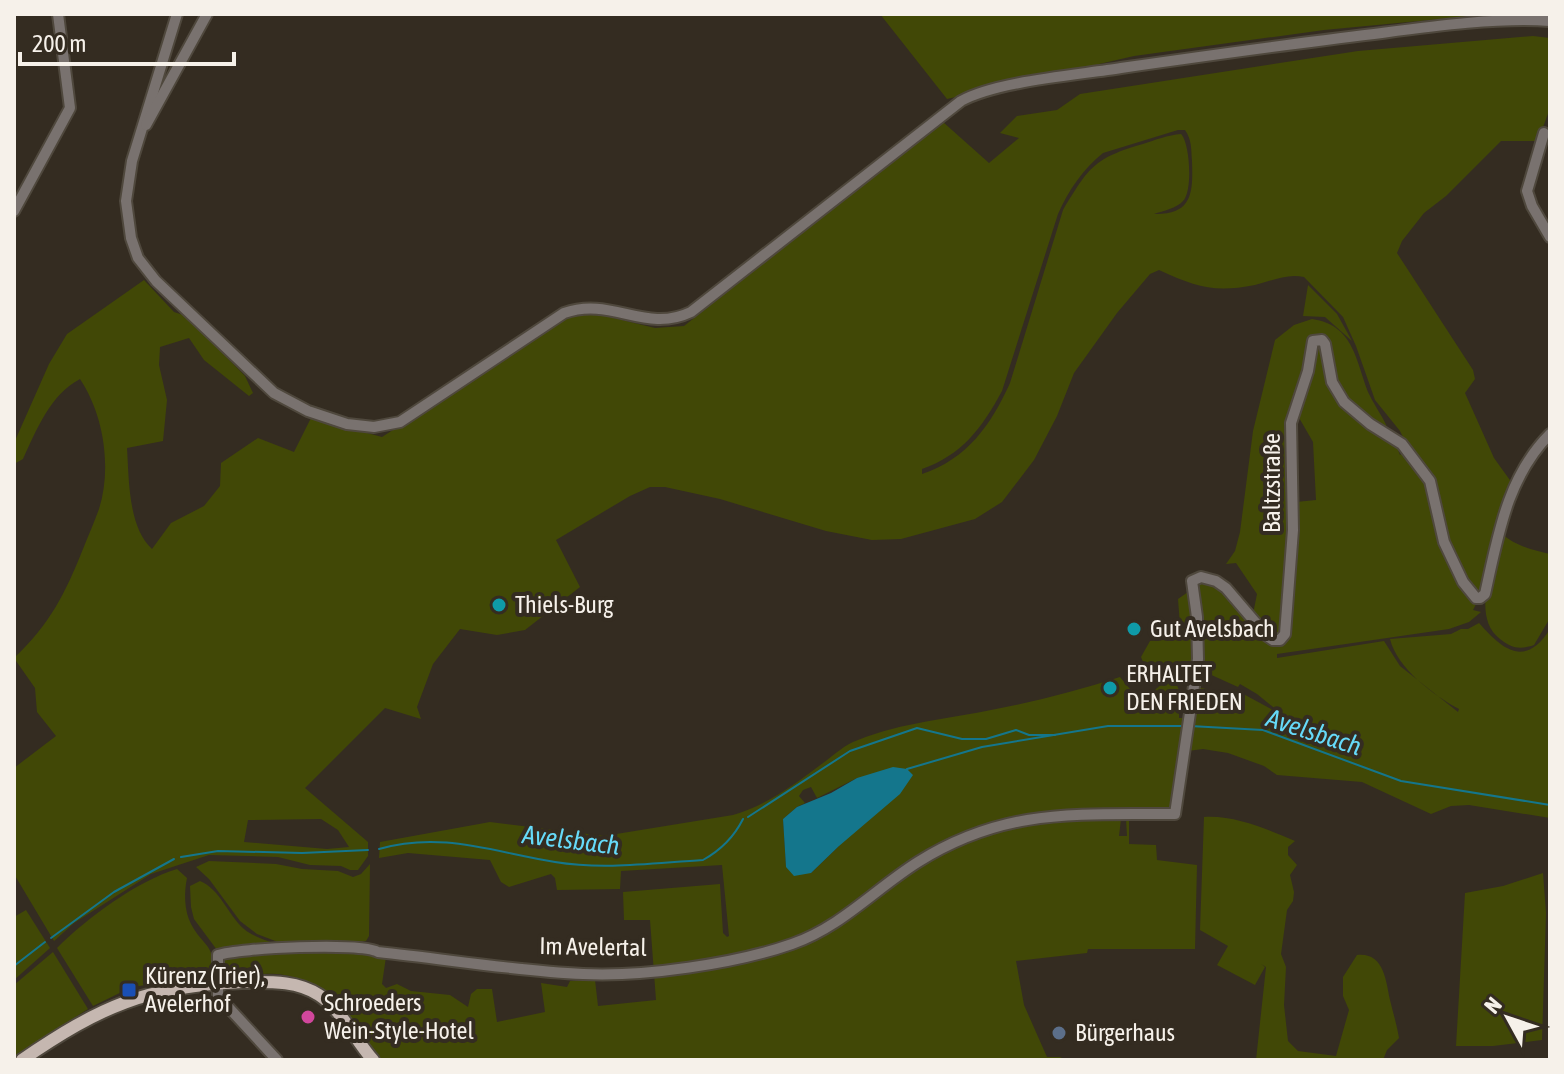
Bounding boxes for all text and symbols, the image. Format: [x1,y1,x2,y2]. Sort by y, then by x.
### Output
scale bar [20,16,234,66]
text: 200 m [32,30,86,57]
street label: Baltzstraße [1258,433,1285,533]
place label: Thiels-Burg [515,591,614,618]
marker: Thiels-Burg [490,596,508,614]
place label: Gut Avelsbach [1150,615,1275,642]
marker: Gut Avelsbach [1125,620,1143,638]
place label: ERHALTET DEN FRIEDEN [1126,660,1243,715]
marker: ERHALTET DEN FRIEDEN [1101,679,1119,697]
water label: Avelsbach [1262,702,1365,761]
water label: Avelsbach [520,819,622,861]
street label: Im Avelertal [539,932,648,961]
place label: Kürenz (Trier), Avelerhof [145,962,265,1017]
north arrow [1468,978,1548,1058]
marker: Kürenz (Trier), Avelerhof [120,981,138,999]
place label: Schroeders Wein-Style-Hotel [324,989,474,1044]
text: N [1479,992,1507,1018]
marker: Schroeders Wein-Style-Hotel [299,1008,317,1026]
place label: Bürgerhaus [1075,1019,1175,1046]
marker: Bürgerhaus [1050,1024,1068,1042]

